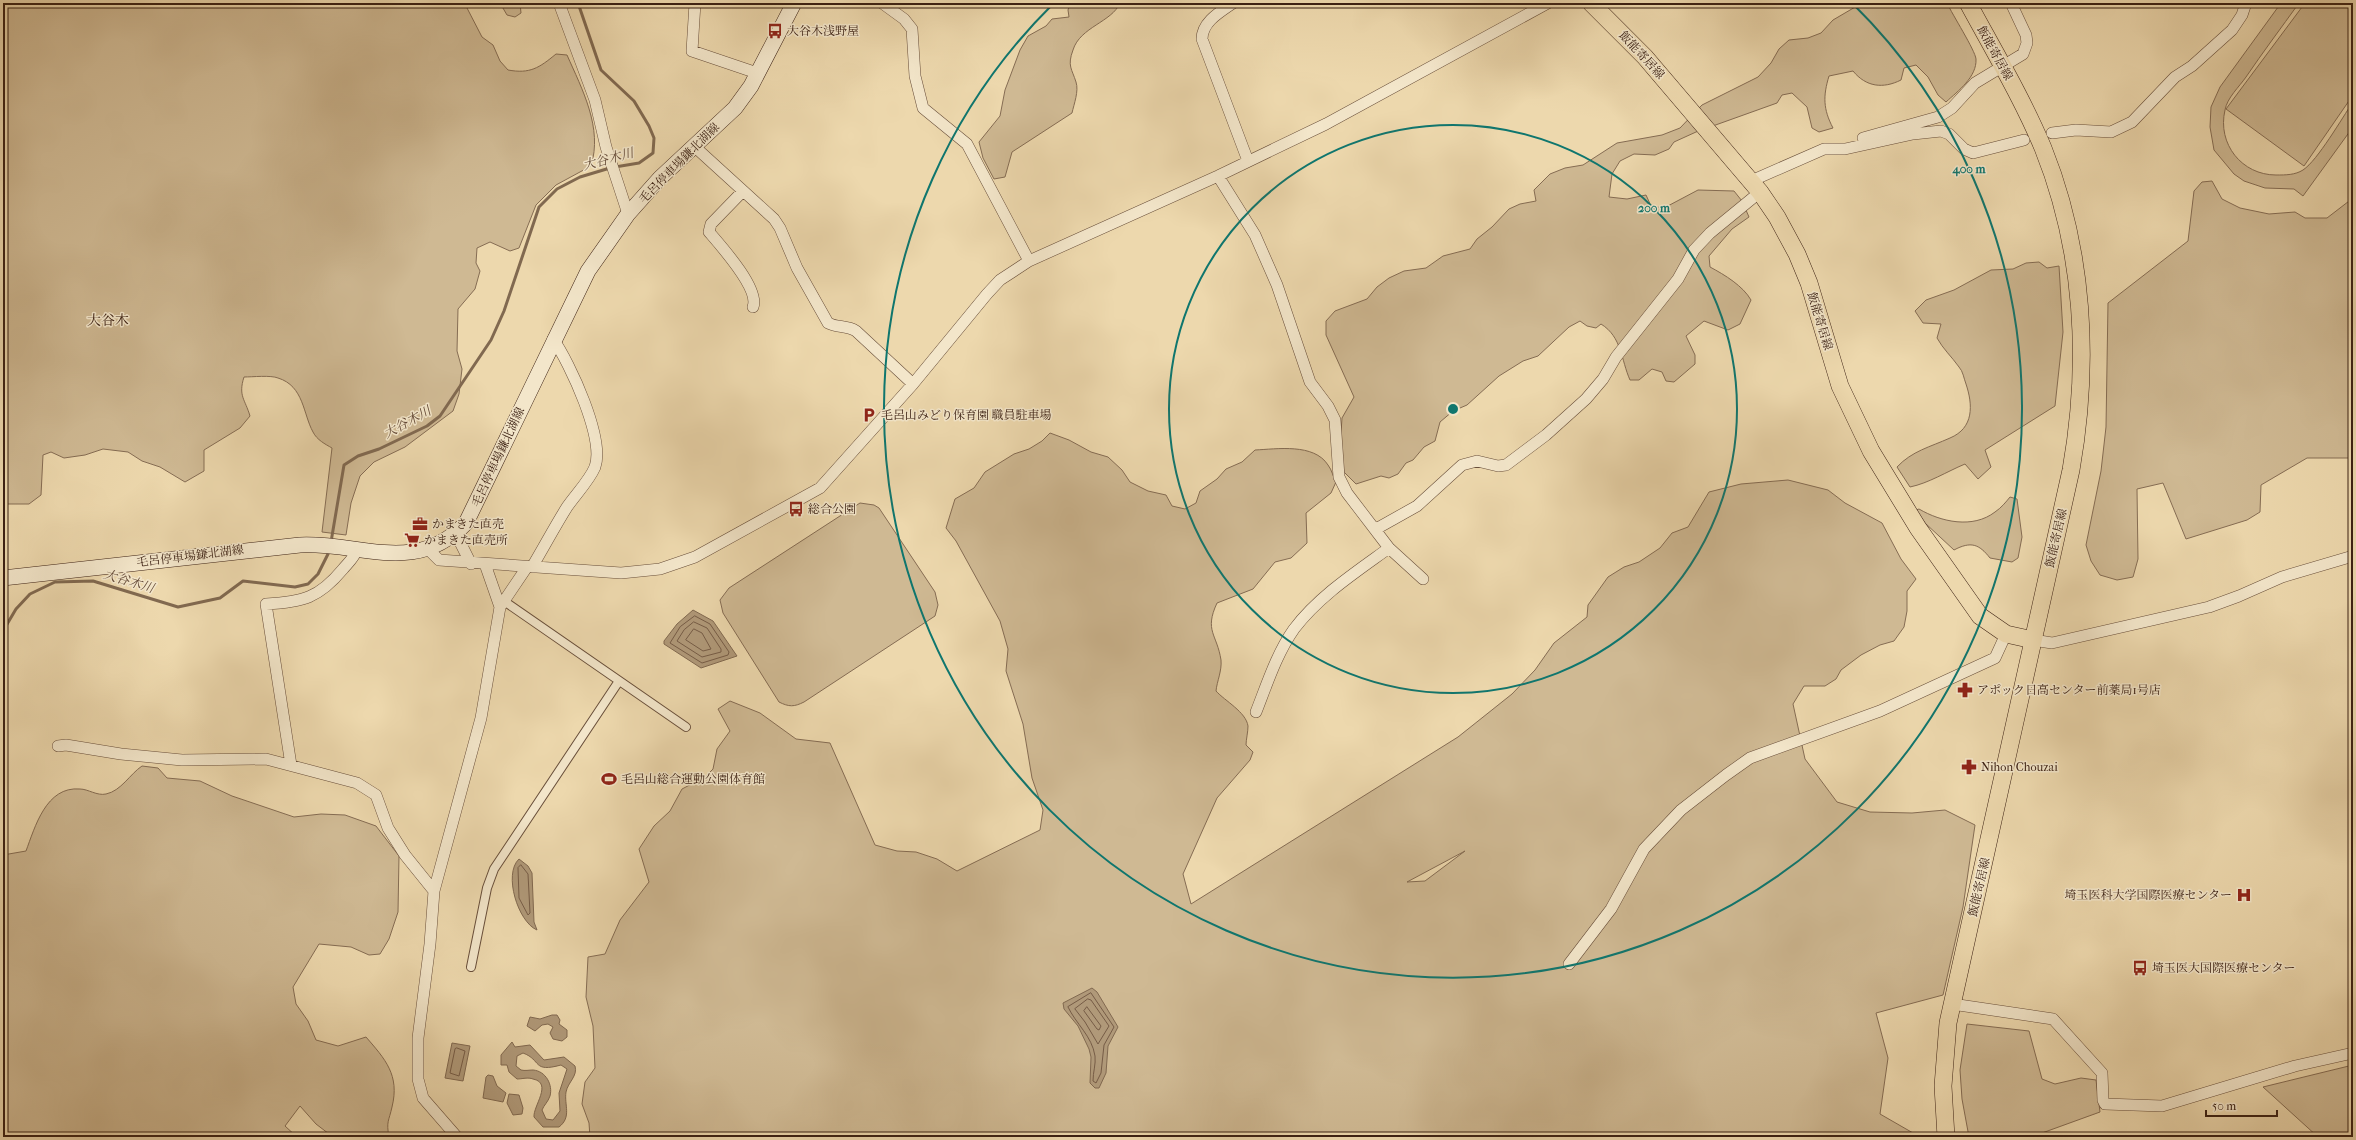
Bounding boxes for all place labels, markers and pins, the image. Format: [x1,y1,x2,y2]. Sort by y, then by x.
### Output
bus stop icon: 大谷木浅野屋 [766,22,784,40]
place label: 大谷木浅野屋 [787,24,859,38]
centre of rings [1446,402,1460,416]
parking icon: 毛呂山みどり保育園 職員駐車場 [860,406,878,424]
place label: 毛呂山みどり保育園 職員駐車場 [881,408,1052,422]
bus stop icon: 総合公園 [787,500,805,518]
place label: 総合公園 [808,502,856,516]
office icon: かまきた直売 [411,515,429,533]
place label: かまきた直売 [432,517,504,531]
supermarket icon: かまきた直売所 [403,531,421,549]
place label: かまきた直売所 [424,533,508,547]
pharmacy icon: アポック日高センター前薬局1号店 [1956,681,1974,699]
place label: アポック日高センター前薬局1号店 [1977,683,2161,697]
pharmacy icon: Nihon Chouzai [1960,758,1978,776]
place label: Nihon Chouzai [1981,760,2058,774]
sports icon: 毛呂山総合運動公園体育館 [600,770,618,788]
place label: 毛呂山総合運動公園体育館 [621,772,765,786]
hospital icon: 埼玉医科大学国際医療センター [2235,886,2253,904]
place label: 埼玉医科大学国際医療センター [2064,888,2232,902]
bus stop icon: 埼玉医大国際医療センター [2131,959,2149,977]
place label: 埼玉医大国際医療センター [2152,961,2296,975]

